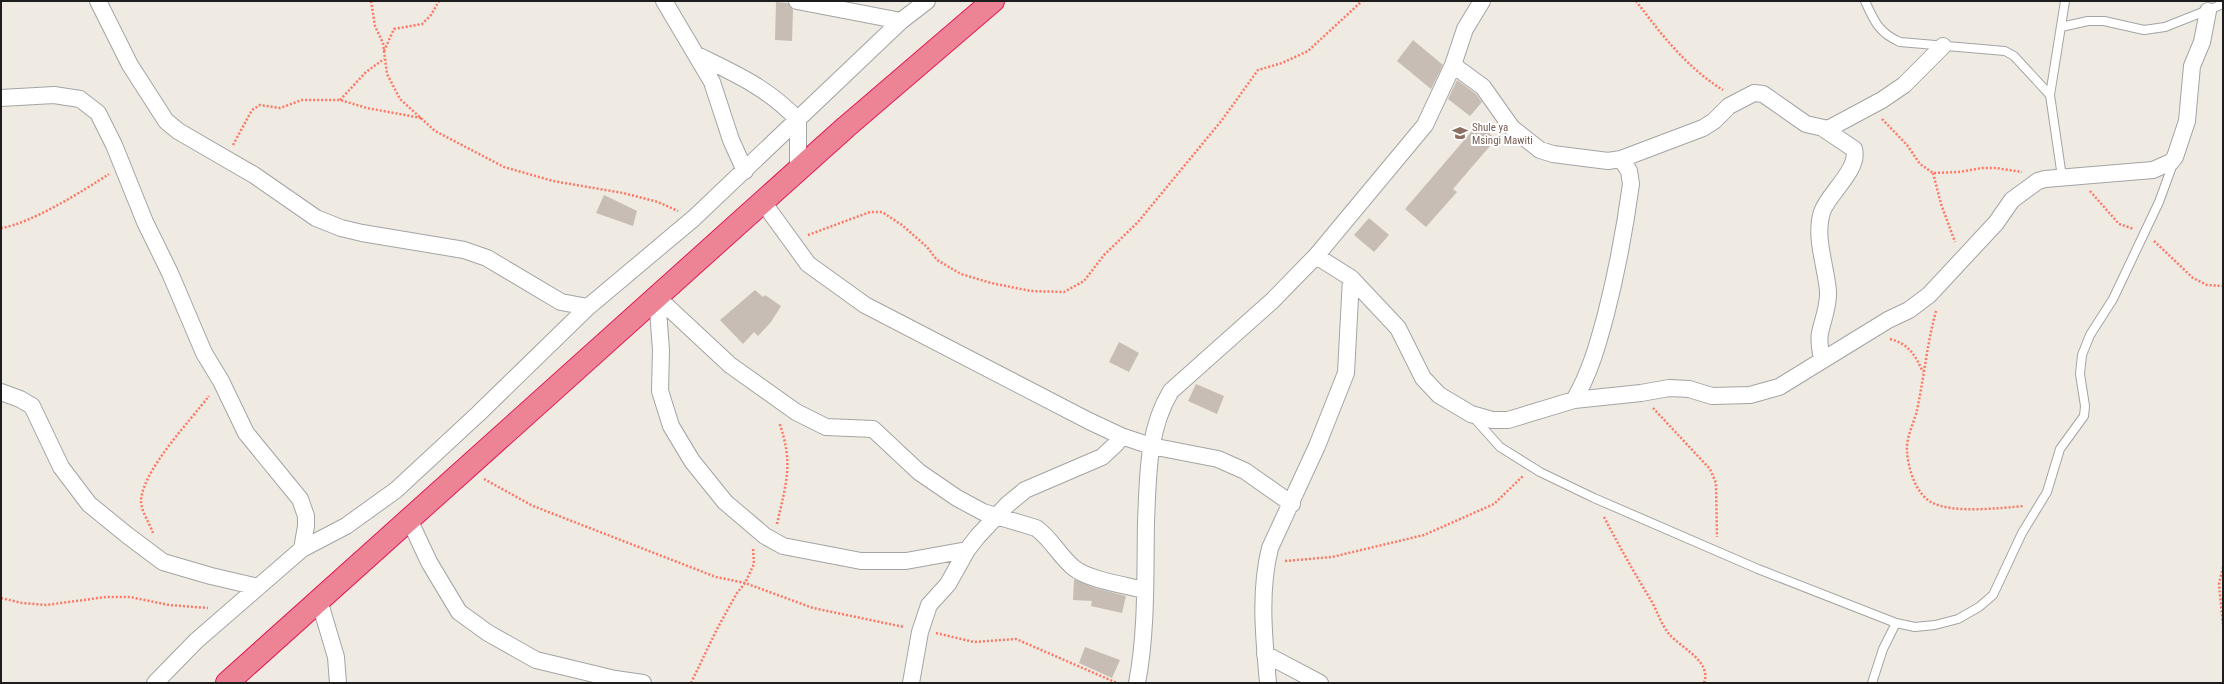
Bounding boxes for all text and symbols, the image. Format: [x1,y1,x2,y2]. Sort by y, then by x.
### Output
place label: Shule ya Msingi Mawiti [1472,121,1533,147]
school or university icon: Shule ya Msingi Mawiti [1451,124,1469,142]

